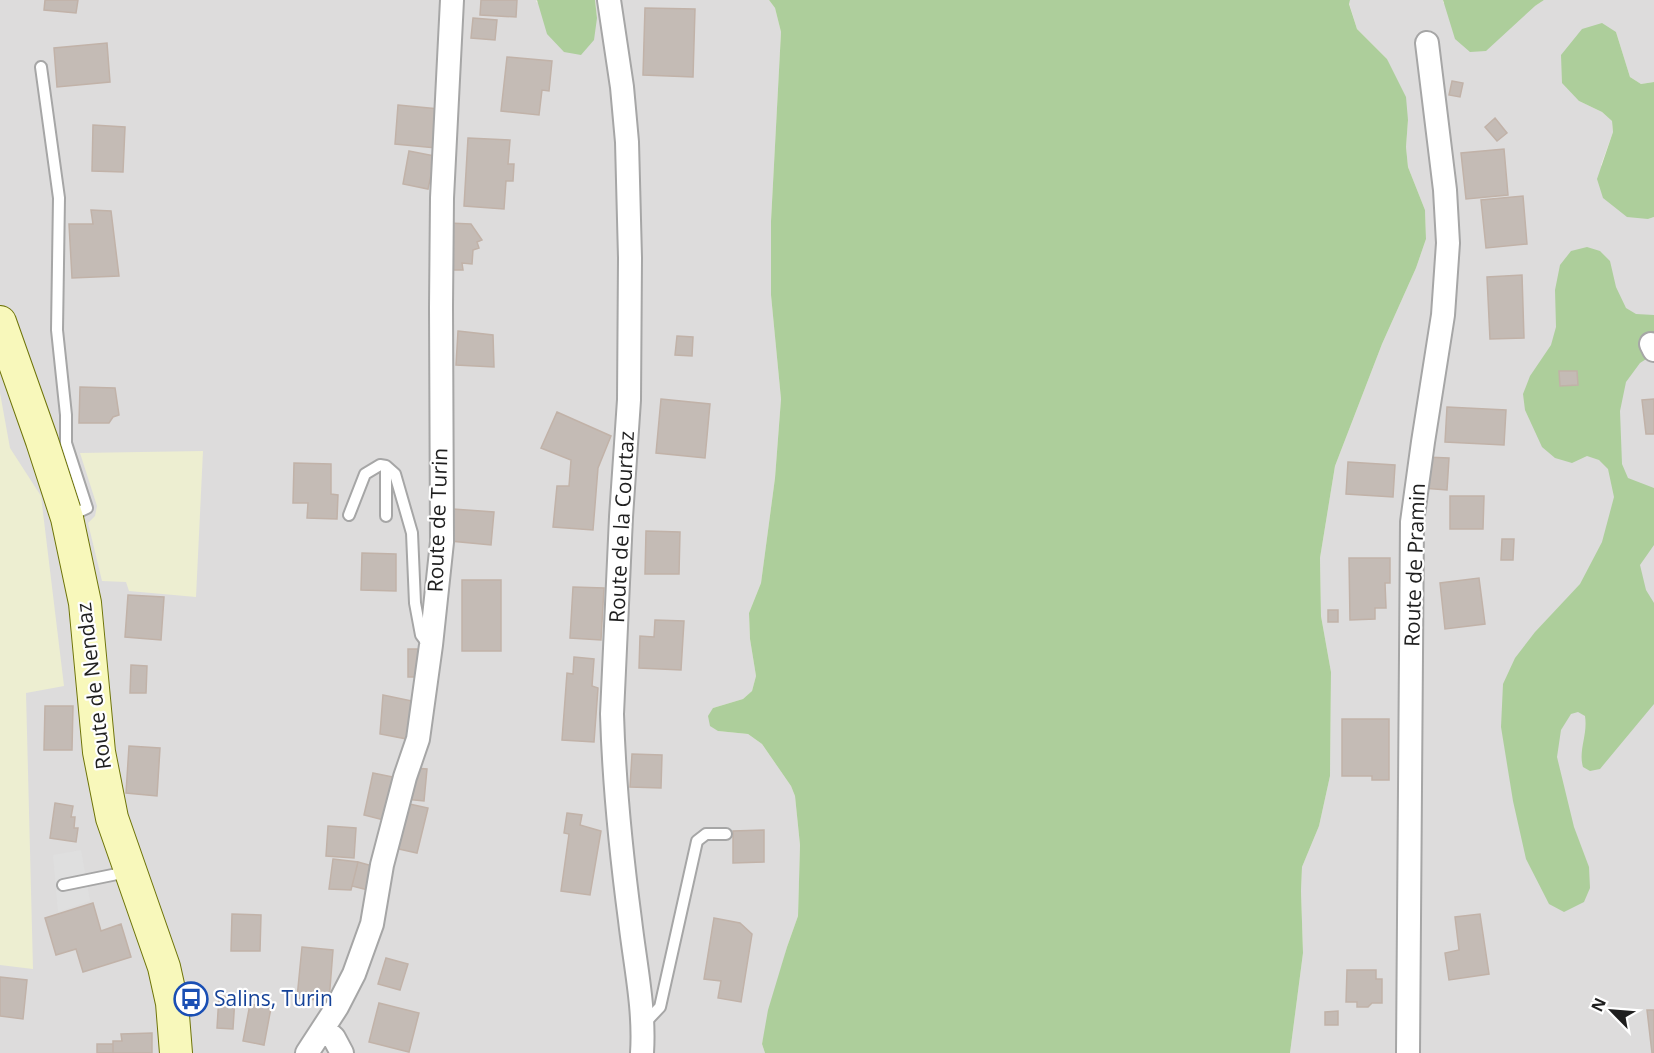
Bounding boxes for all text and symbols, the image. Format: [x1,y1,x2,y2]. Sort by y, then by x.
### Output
street label: Route de la Courtaz [602,430,640,624]
street label: Route de Turin [420,447,454,593]
street label: Route de Pramin [1397,483,1431,647]
street label: Route de Nendaz [69,601,117,771]
bus stop icon: Salins, Turin [173,981,209,1017]
north arrow [1582,981,1642,1041]
place label: Salins, Turin [214,984,333,1012]
text: N [1586,994,1611,1015]

